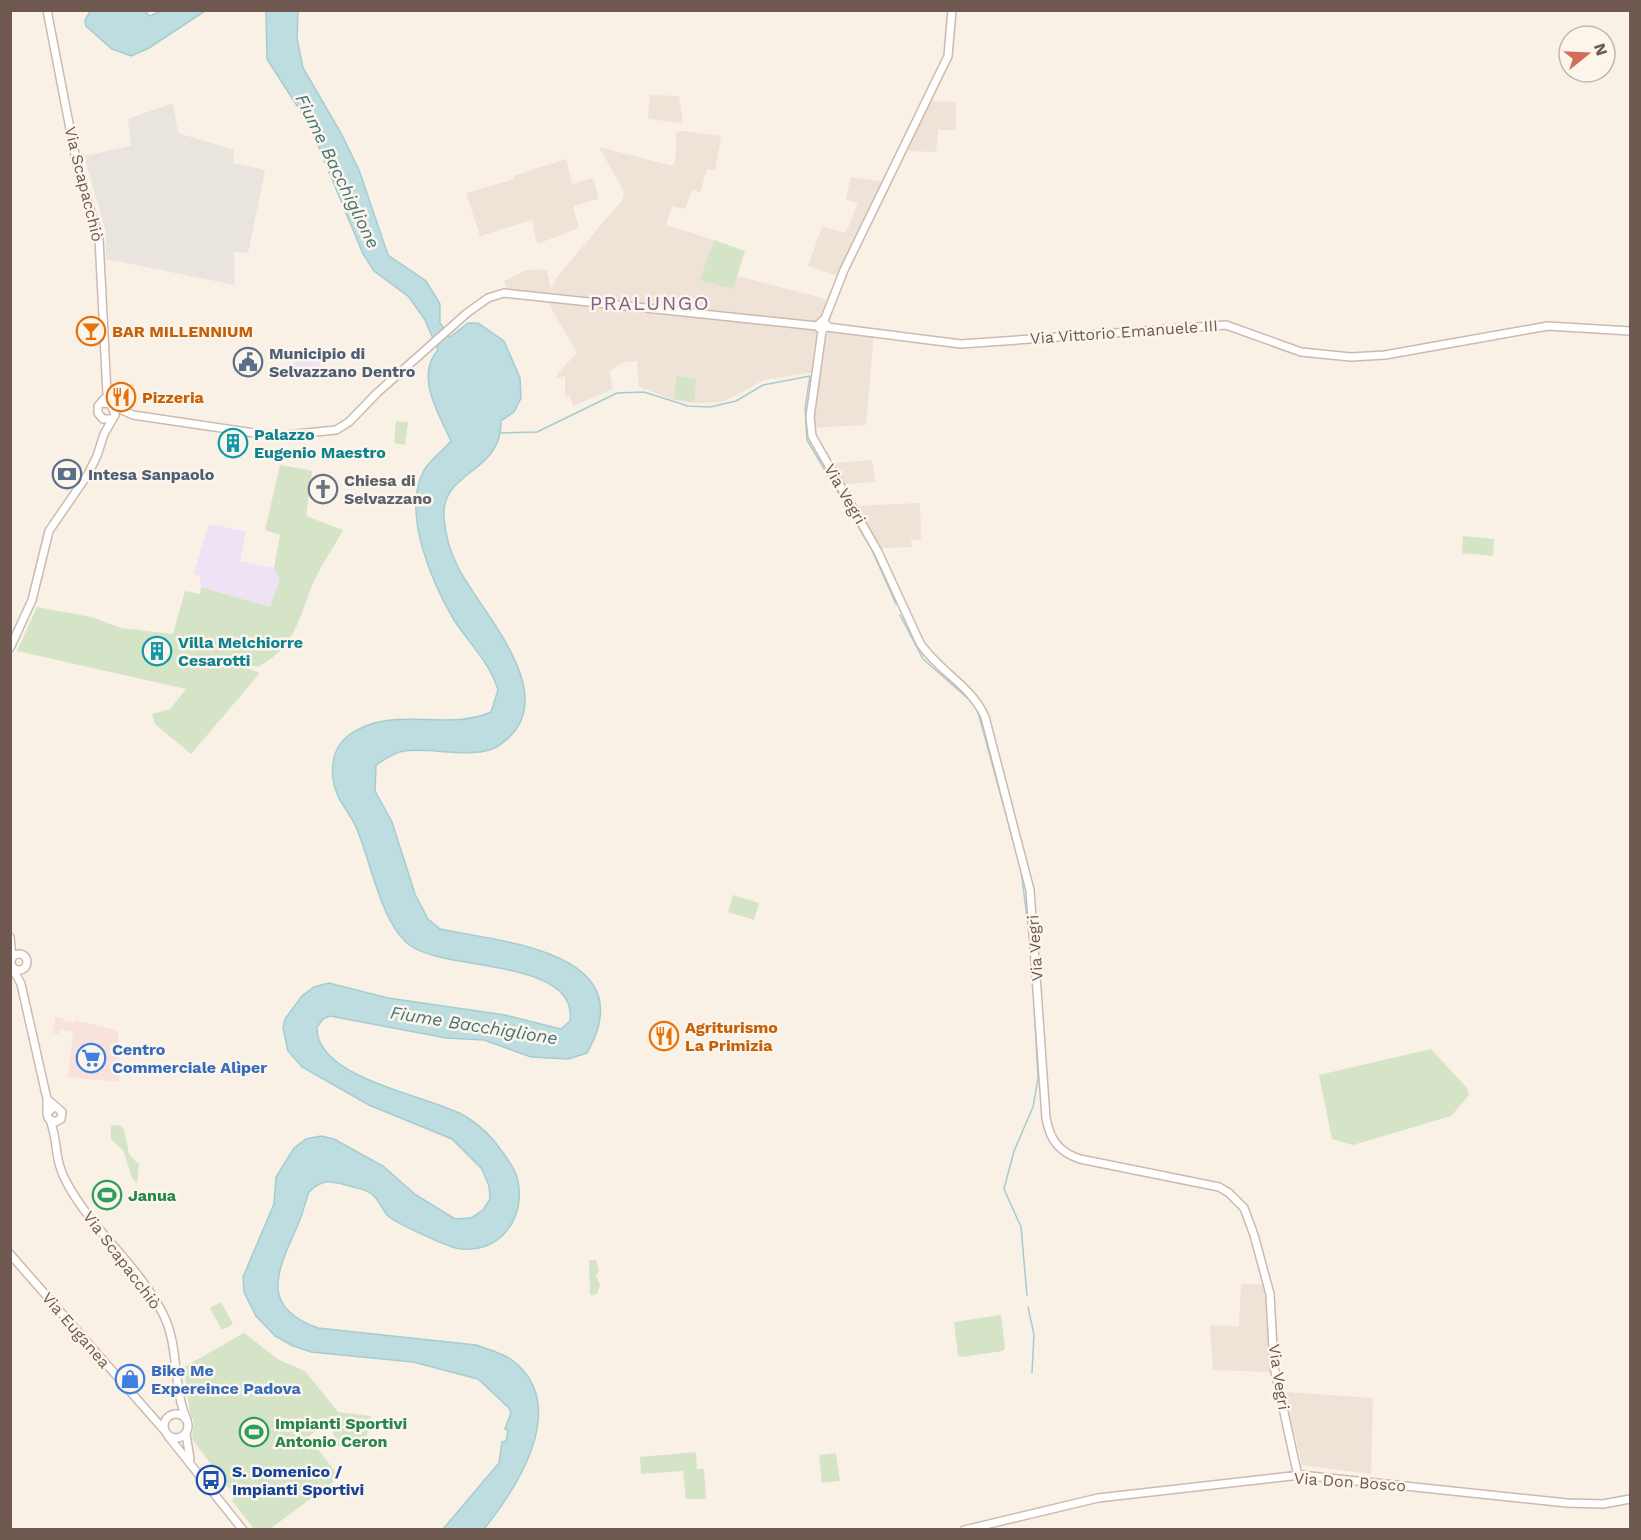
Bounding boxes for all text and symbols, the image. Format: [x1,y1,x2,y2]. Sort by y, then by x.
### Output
north arrow [1557,24,1617,84]
text: N [1590,41,1612,58]
water label: Fiume Bacchiglione [291,90,385,252]
street label: Via Scapacchiò [61,125,107,243]
district label: PRALUNGO [590,291,710,315]
bar icon: BAR MILLENNIUM [75,315,107,347]
street label: Via Vittorio Emanuele III [1030,316,1218,348]
place label: BAR MILLENNIUM [112,322,253,341]
place label: Municipio di Selvazzano Dentro [269,344,416,381]
public building icon: Municipio di Selvazzano Dentro [232,346,264,378]
restaurant icon: Pizzeria [105,381,137,413]
place label: Pizzeria [142,388,205,407]
place label: Palazzo Eugenio Maestro [254,425,386,462]
building icon: Palazzo Eugenio Maestro [217,427,249,459]
bank icon: Intesa Sanpaolo [51,458,83,490]
street label: Via Vegri [820,461,870,527]
place label: Intesa Sanpaolo [88,465,215,484]
place label: Chiesa di Selvazzano [344,471,432,508]
church icon: Chiesa di Selvazzano [307,473,339,505]
place label: Villa Melchiorre Cesarotti [178,633,303,670]
building icon: Villa Melchiorre Cesarotti [141,635,173,667]
street label: Via Vegri [1023,914,1047,982]
water label: Fiume Bacchiglione [389,1001,559,1049]
place label: Agriturismo La Primizia [685,1018,778,1055]
restaurant icon: Agriturismo La Primizia [648,1020,680,1052]
place label: Centro Commerciale Alìper [112,1040,267,1077]
supermarket icon: Centro Commerciale Alìper [75,1042,107,1074]
sports icon: Janua [91,1179,123,1211]
place label: Janua [128,1186,177,1205]
street label: Via Scapacchiò [79,1207,165,1313]
street label: Via Euganea [38,1288,114,1372]
street label: Via Vegri [1264,1343,1294,1411]
place label: Bike Me Expereince Padova [151,1361,302,1398]
shop icon: Bike Me Expereince Padova [114,1363,146,1395]
place label: Impianti Sportivi Antonio Ceron [275,1414,407,1451]
sports icon: Impianti Sportivi Antonio Ceron [238,1416,270,1448]
place label: S. Domenico / Impianti Sportivi [232,1462,364,1499]
bus stop icon: S. Domenico / Impianti Sportivi [195,1464,227,1496]
street label: Via Don Bosco [1293,1469,1407,1495]

